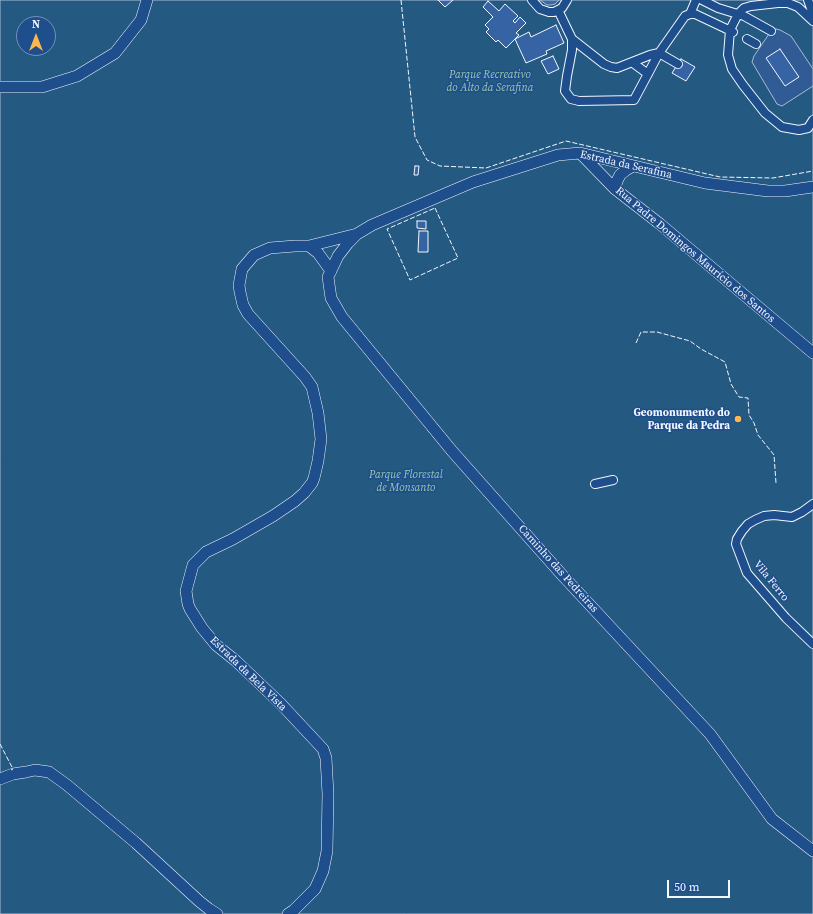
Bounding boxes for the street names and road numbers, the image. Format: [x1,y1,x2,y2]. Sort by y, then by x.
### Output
street label: Estrada da Serafina [579,148,673,182]
street label: Rua Padre Domingos Maurício dos Santos [613,184,777,326]
street label: Caminho das Pedreiras [515,523,601,615]
street label: Vila Ferro [751,558,791,604]
street label: Estrada da Bela Vista [207,634,289,714]

